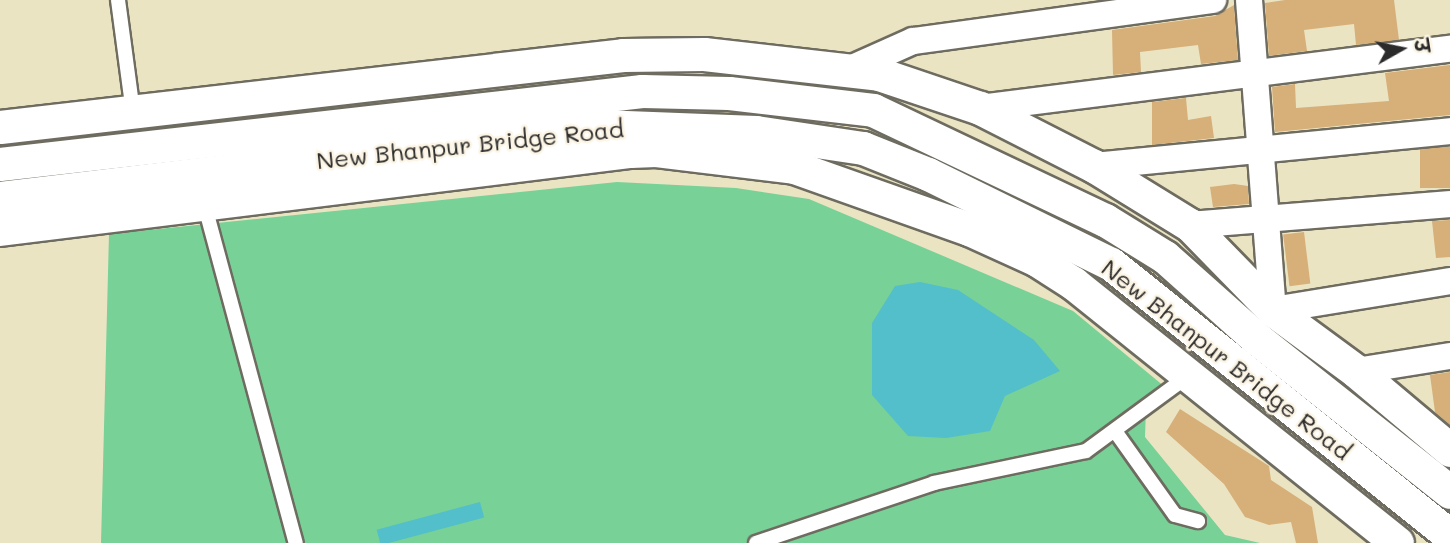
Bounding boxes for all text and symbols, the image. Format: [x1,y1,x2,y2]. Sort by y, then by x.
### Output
north arrow [1366,14,1436,84]
text: उ [1409,37,1436,54]
street label: New Bhanpur Bridge Road [315,114,625,174]
street label: New Bhanpur Bridge Road [1096,253,1358,465]

